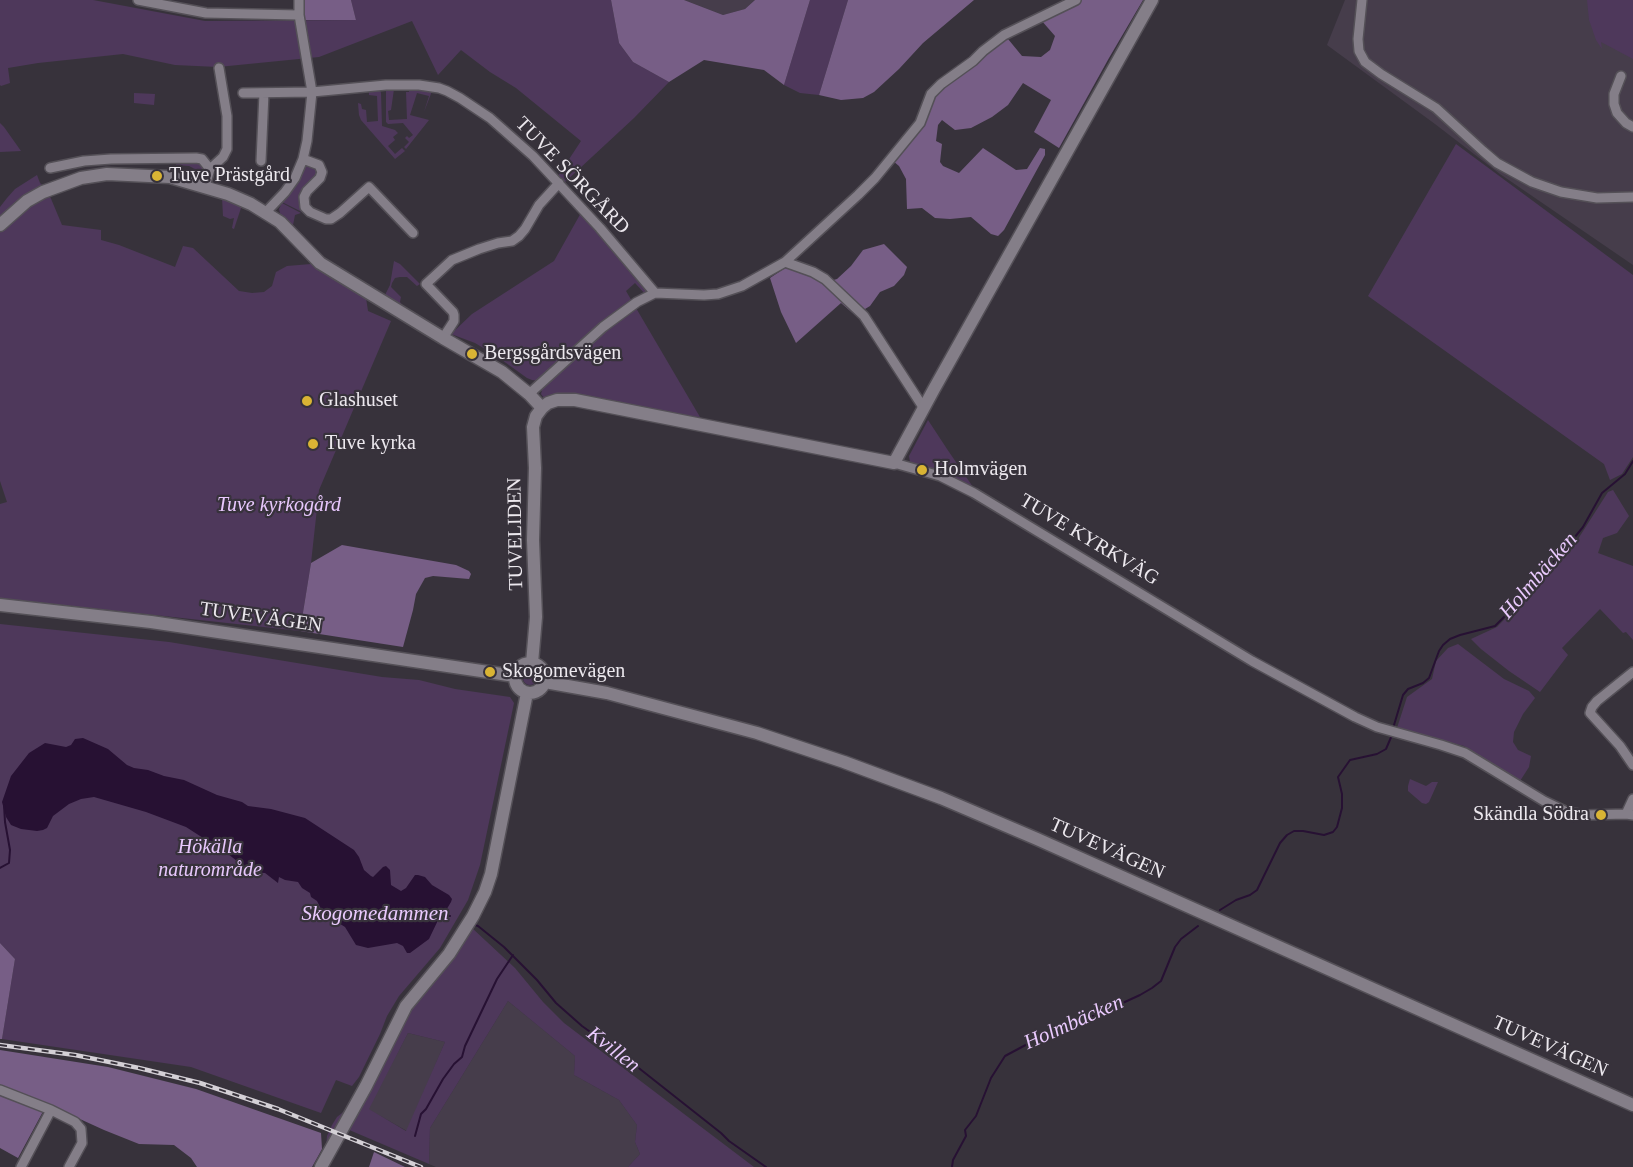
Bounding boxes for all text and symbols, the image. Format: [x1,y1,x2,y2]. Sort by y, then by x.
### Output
street label: TUVE SÖRGÅRD [510,112,634,240]
place label: Tuve Prästgård [169,164,290,188]
marker: Tuve Prästgård [150,169,164,183]
place label: Bergsgårdsvägen [484,342,621,366]
marker: Bergsgårdsvägen [465,347,479,361]
place label: Glashuset [319,389,398,413]
marker: Glashuset [300,394,314,408]
place label: Tuve kyrka [325,432,416,456]
marker: Tuve kyrka [306,437,320,451]
place label: Holmvägen [934,458,1027,482]
marker: Holmvägen [915,463,929,477]
street label: TUVELIDEN [503,477,529,591]
street label: TUVE KYRKVÄG [1015,489,1163,591]
park label: Tuve kyrkogård [217,494,341,518]
water label: Holmbäcken [1495,528,1583,624]
street label: TUVEVÄGEN [198,598,324,638]
place label: Skogomevägen [502,660,625,684]
marker: Skogomevägen [483,665,497,679]
place label: Skändla Södra [1473,803,1589,827]
marker: Skändla Södra [1594,808,1608,822]
street label: TUVEVÄGEN [1046,813,1168,885]
park label: Hökälla naturområde [158,836,262,883]
water label: Skogomedammen [302,901,448,927]
water label: Holmbäcken [1020,990,1128,1056]
street label: TUVEVÄGEN [1489,1011,1611,1083]
water label: Kvillen [581,1021,645,1079]

